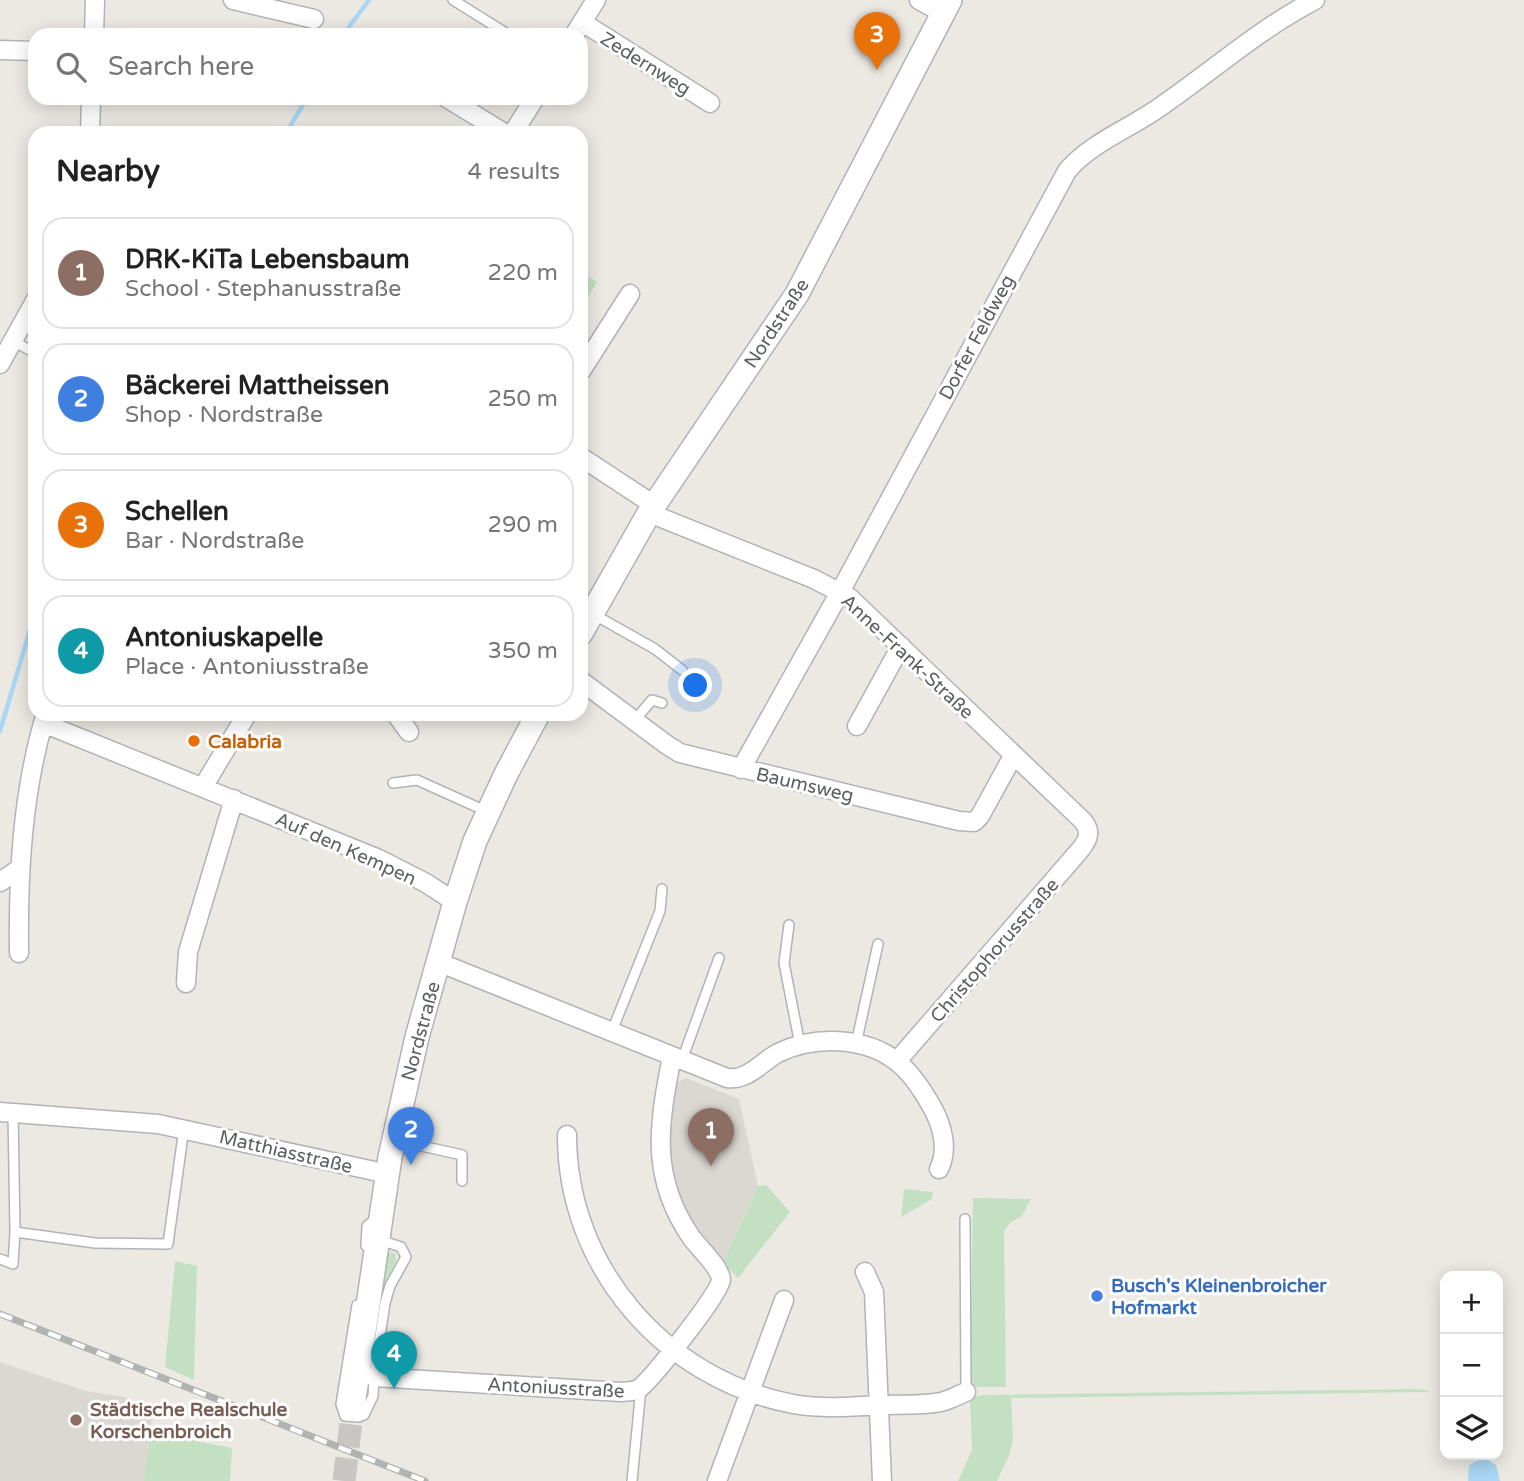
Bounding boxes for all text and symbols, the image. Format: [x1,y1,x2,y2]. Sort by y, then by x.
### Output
pin: 3 [854,12,900,70]
search box [28,28,588,105]
street label: Zedernweg [596,28,695,100]
icon: search [52,48,90,86]
text: Search here [108,51,254,82]
text: Nearby [56,153,160,190]
text: 4 results [467,158,560,186]
text: DRK-KiTa Lebensbaum [125,244,410,275]
text: 1 [74,259,88,287]
text: 220 m [488,259,558,287]
street label: Dorfer Feldweg [935,271,1019,404]
text: School · Stephanusstraße [125,275,401,303]
street label: Nordstraße [740,275,814,372]
text: Bäckerei Mattheissen [125,370,389,401]
text: 2 [74,385,88,413]
text: 250 m [488,385,558,413]
text: Shop · Nordstraße [125,401,323,429]
text: Schellen [125,496,229,527]
text: 3 [74,511,88,539]
text: 290 m [488,511,558,539]
text: Bar · Nordstraße [125,527,304,555]
street label: Anne-Frank-Straße [837,590,978,724]
text: Antoniuskapelle [125,622,323,653]
text: 4 [74,637,88,665]
text: 350 m [488,637,558,665]
text: Place · Antoniusstraße [125,653,369,681]
your location [678,668,712,702]
place label: Calabria [208,731,282,753]
marker: Calabria [186,733,202,749]
street label: Baumsweg [754,763,856,807]
street label: Auf den Kempen [272,808,420,890]
street label: Christophorusstraße [926,874,1063,1027]
street label: Nordstraße [397,979,445,1083]
pin: 2 [388,1107,434,1165]
pin: 1 [688,1108,734,1166]
street label: Matthiasstraße [217,1126,354,1178]
map controls [1440,1271,1503,1460]
button: + [1440,1271,1503,1334]
place label: Busch's Kleinenbroicher Hofmarkt [1111,1275,1327,1319]
marker: Busch's Kleinenbroicher Hofmarkt [1089,1288,1105,1304]
pin: 4 [371,1331,417,1389]
button: − [1440,1334,1503,1397]
street label: Antoniusstraße [487,1373,625,1403]
button: layers [1440,1397,1503,1460]
place label: Städtische Realschule Korschenbroich [90,1399,287,1443]
marker: Städtische Realschule Korschenbroich [68,1412,84,1428]

